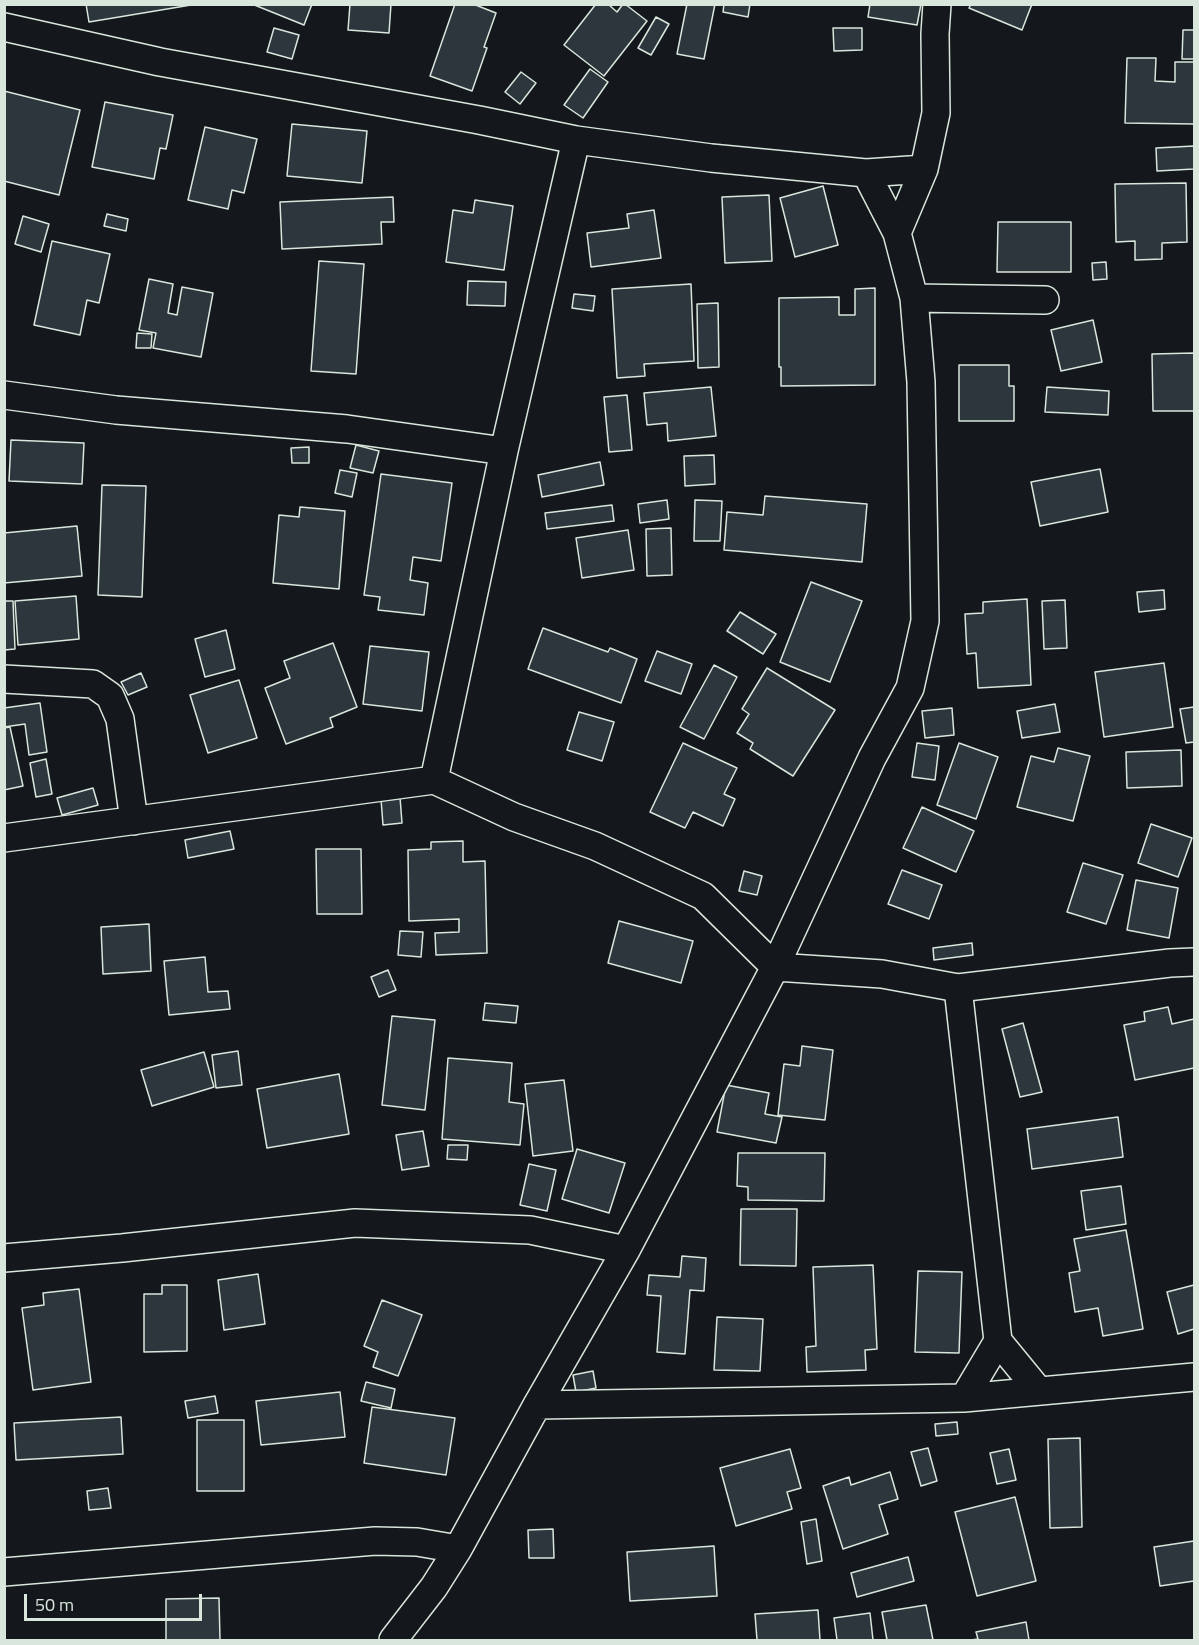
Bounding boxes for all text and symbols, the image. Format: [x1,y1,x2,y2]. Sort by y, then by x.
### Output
scale bar [27,1582,206,1620]
text: 50 m [35,1591,74,1618]

